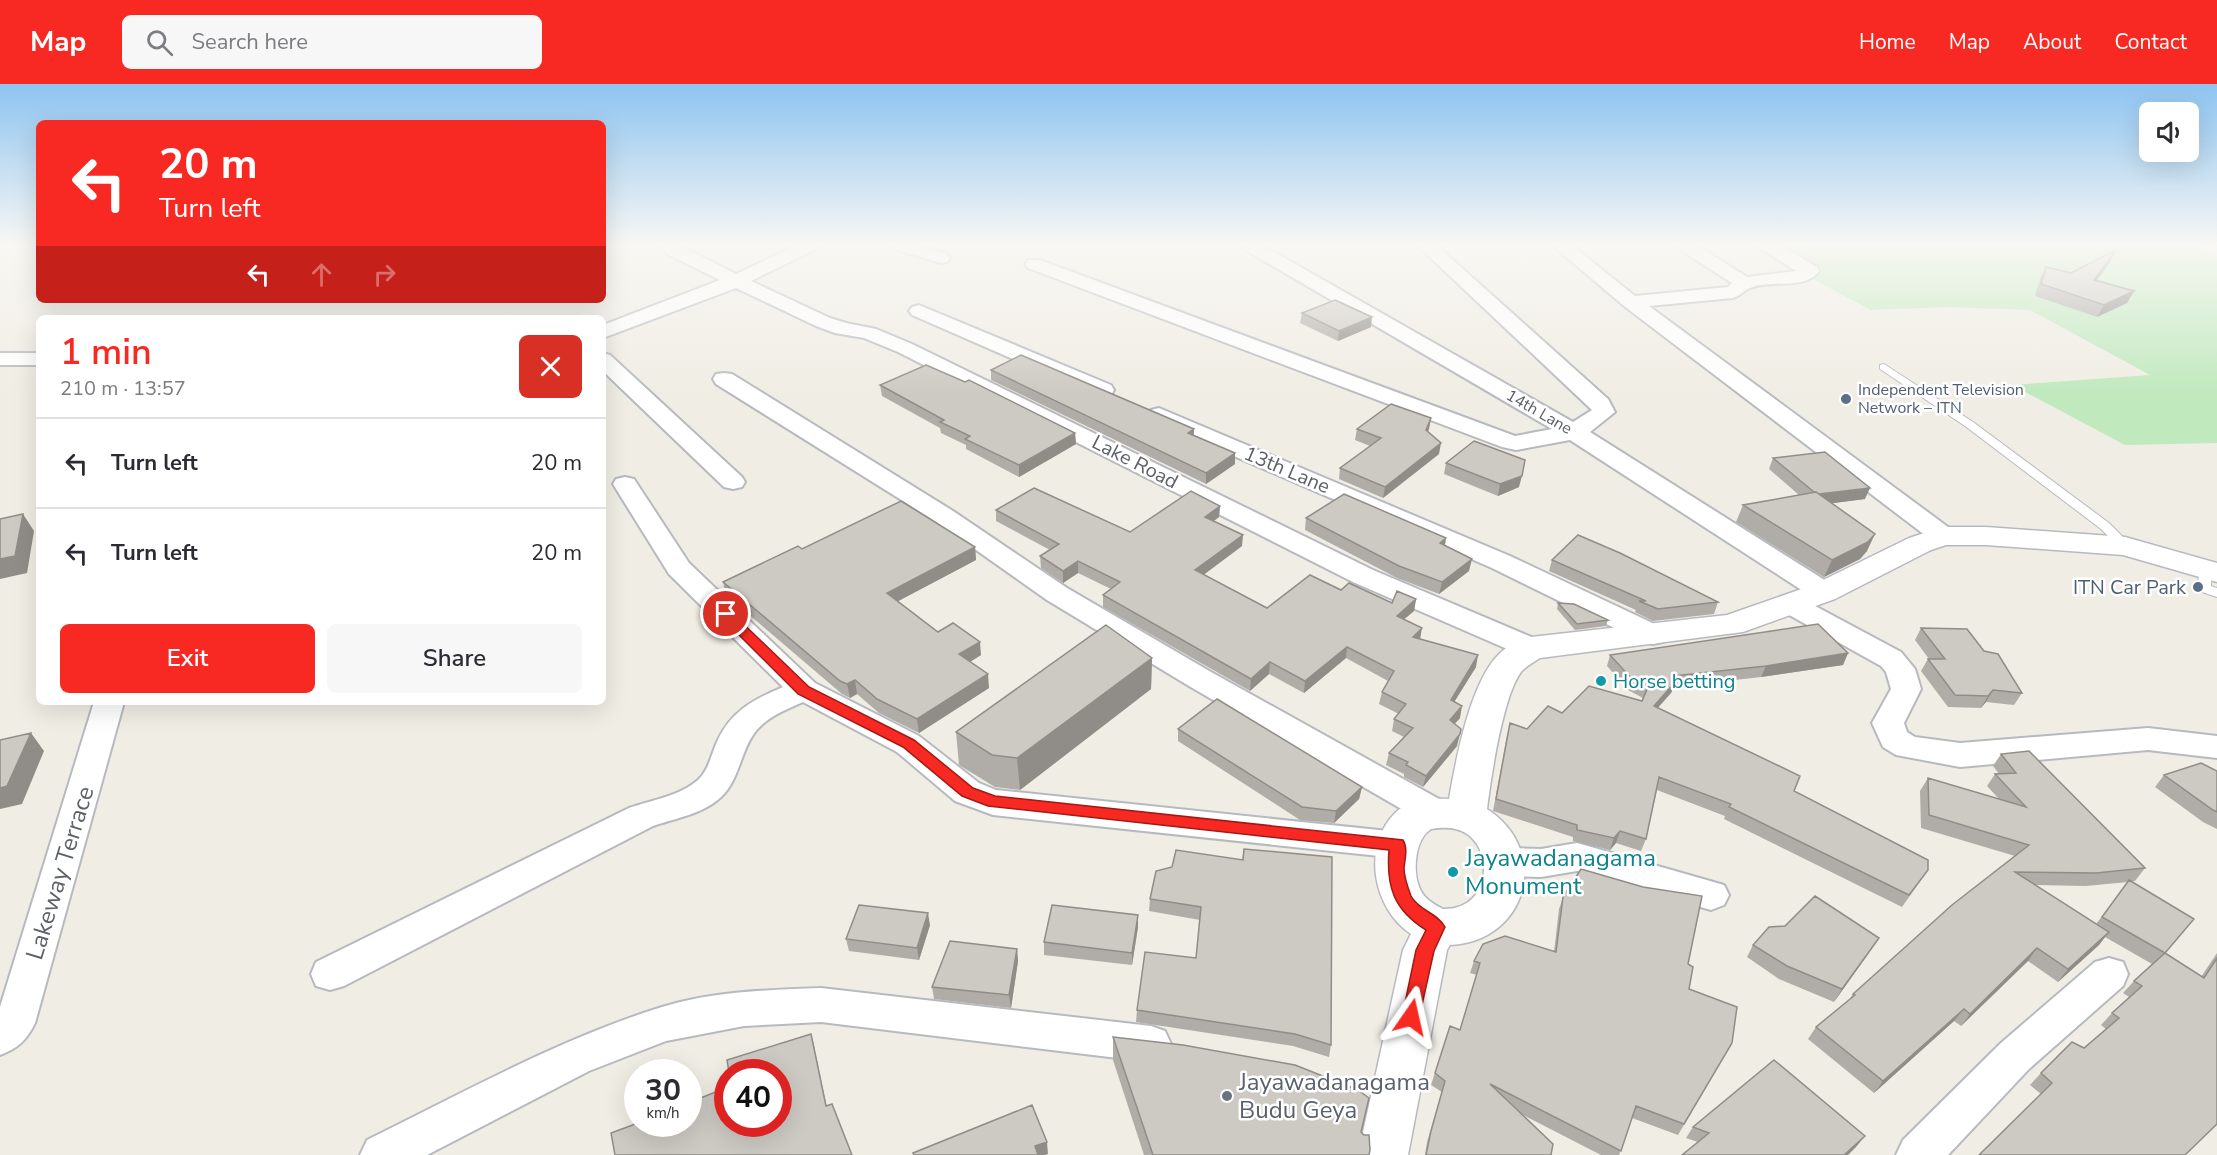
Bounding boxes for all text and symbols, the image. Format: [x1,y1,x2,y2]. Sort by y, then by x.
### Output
search box [122,15,542,69]
text: Map [30,23,86,61]
icon: search [143,26,176,59]
text: Search here [191,27,308,57]
text: Home [1859,28,1916,56]
text: Map [1949,28,1990,56]
text: About [2023,28,2081,56]
text: Contact [2114,28,2187,56]
map controls [2139,102,2199,162]
button: sound [2139,102,2199,162]
text: 20 m [159,136,258,193]
icon: left [60,144,138,222]
text: Turn left [159,190,260,227]
icon: left [242,258,275,291]
icon: ahead [305,258,338,291]
icon: right [368,258,401,291]
text: 1 min [60,328,152,377]
button: close [519,335,582,398]
text: 210 m · 13:57 [60,375,186,402]
place label: Independent Television Network – ITN [1858,379,2024,419]
street label: 14th Lane [1502,384,1576,440]
marker: Independent Television Network – ITN [1839,392,1853,406]
street label: Lake Road [1087,429,1183,495]
street label: 13th Lane [1240,440,1334,500]
icon: left [60,447,93,480]
text: Turn left [111,448,198,478]
text: 20 m [531,448,582,478]
icon: left [60,537,93,570]
text: Turn left [111,538,198,568]
text: 20 m [531,538,582,568]
place label: ITN Car Park [2073,574,2187,601]
marker: ITN Car Park [2191,580,2205,594]
pin [700,588,751,639]
icon: arrive [709,597,742,630]
button: Exit [60,624,315,693]
button: Share [327,624,582,693]
place label: Horse betting [1613,668,1736,695]
marker: Horse betting [1594,674,1608,688]
street label: Lakeway Terrace [18,782,102,964]
place label: Jayawadanagama Monument [1464,842,1656,902]
marker: Jayawadanagama Monument [1446,865,1460,879]
position arrow [1379,985,1443,1049]
speed limit sign: 40 [714,1059,792,1137]
place label: Jayawadanagama Budu Geya [1238,1066,1430,1126]
text: 30 [645,1070,681,1111]
marker: Jayawadanagama Budu Geya [1220,1089,1234,1103]
text: km/h [646,1103,680,1123]

